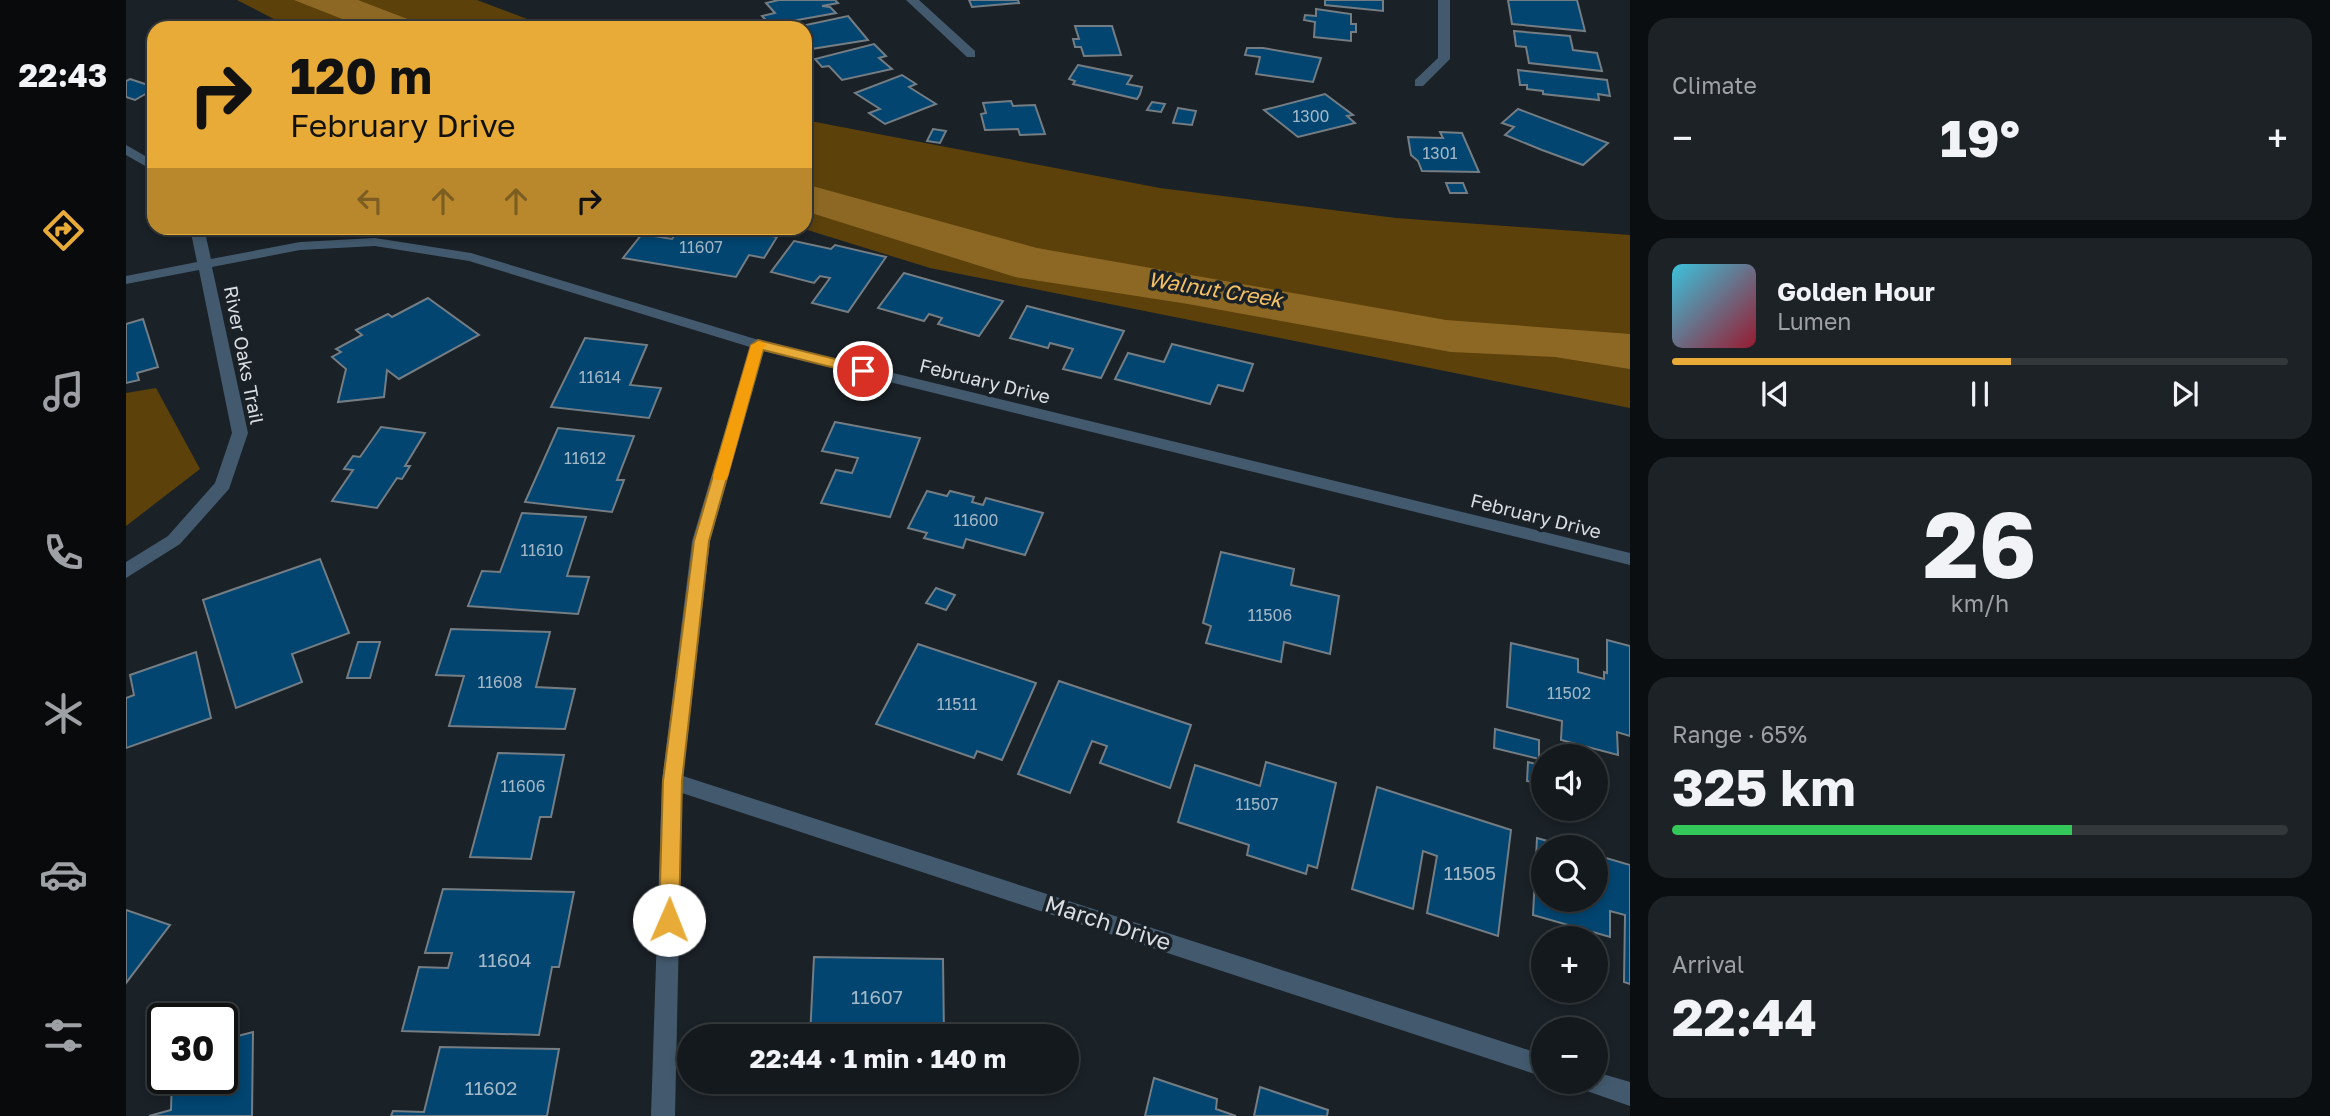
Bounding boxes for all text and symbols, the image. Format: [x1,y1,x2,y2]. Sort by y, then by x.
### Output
text: 120 m [290,46,432,105]
icon: right [175,49,266,140]
text: 22:43 [19,56,107,94]
text: Climate [1672,71,1757,99]
text: February Drive [290,106,516,144]
house number: 1300 [1293,106,1329,126]
text: 19° [1940,106,2020,168]
text: − [1672,115,1693,160]
text: + [2267,115,2288,160]
house number: 1301 [1423,143,1458,163]
icon: left [351,182,389,220]
icon: ahead [424,182,462,220]
icon: ahead [497,182,535,220]
icon: right [570,182,608,220]
icon: directions [39,206,88,255]
house number: 11607 [679,237,723,257]
water label: Walnut Creek [1146,266,1286,313]
text: Golden Hour [1777,276,1935,307]
street label: River Oaks Trail [220,284,269,426]
text: Lumen [1777,307,1851,335]
pin [833,341,893,401]
icon: arrive [844,352,882,390]
street label: February Drive [917,353,1053,408]
icon: music [39,367,88,416]
house number: 11614 [579,367,621,387]
icon: previous [1756,375,1794,413]
icon: pause [1961,375,1999,413]
icon: next [2166,375,2204,413]
house number: 11612 [564,448,606,468]
street label: February Drive [1468,488,1604,543]
text: 26 [1923,489,2037,598]
house number: 11600 [953,510,999,530]
icon: phone [39,528,88,577]
house number: 11610 [521,540,563,560]
text: km/h [1951,589,2009,617]
house number: 11506 [1248,605,1292,625]
house number: 11608 [478,672,522,692]
house number: 11502 [1547,683,1591,703]
icon: climate [39,689,88,738]
house number: 11511 [937,694,977,714]
text: Range · 65% [1672,720,1807,748]
map controls [1531,744,1608,1094]
button: sound [1531,744,1608,821]
text: 325 km [1672,755,1856,817]
house number: 11606 [501,776,545,796]
house number: 11507 [1235,794,1279,814]
button: search [1531,835,1608,912]
icon: car [39,850,88,899]
house number: 11505 [1444,861,1496,884]
position arrow [632,883,706,957]
street label: March Drive [1042,889,1175,956]
button: + [1531,926,1608,1003]
house number: 11604 [478,948,532,971]
text: Arrival [1672,950,1744,978]
house number: 11607 [851,985,903,1008]
text: 22:44 [1672,985,1817,1047]
speed limit sign: 30 [147,1003,238,1094]
icon: filters [39,1011,88,1060]
button: − [1531,1017,1608,1094]
text: 22:44 · 1 min · 140 m [750,1043,1006,1074]
house number: 11602 [465,1076,517,1099]

